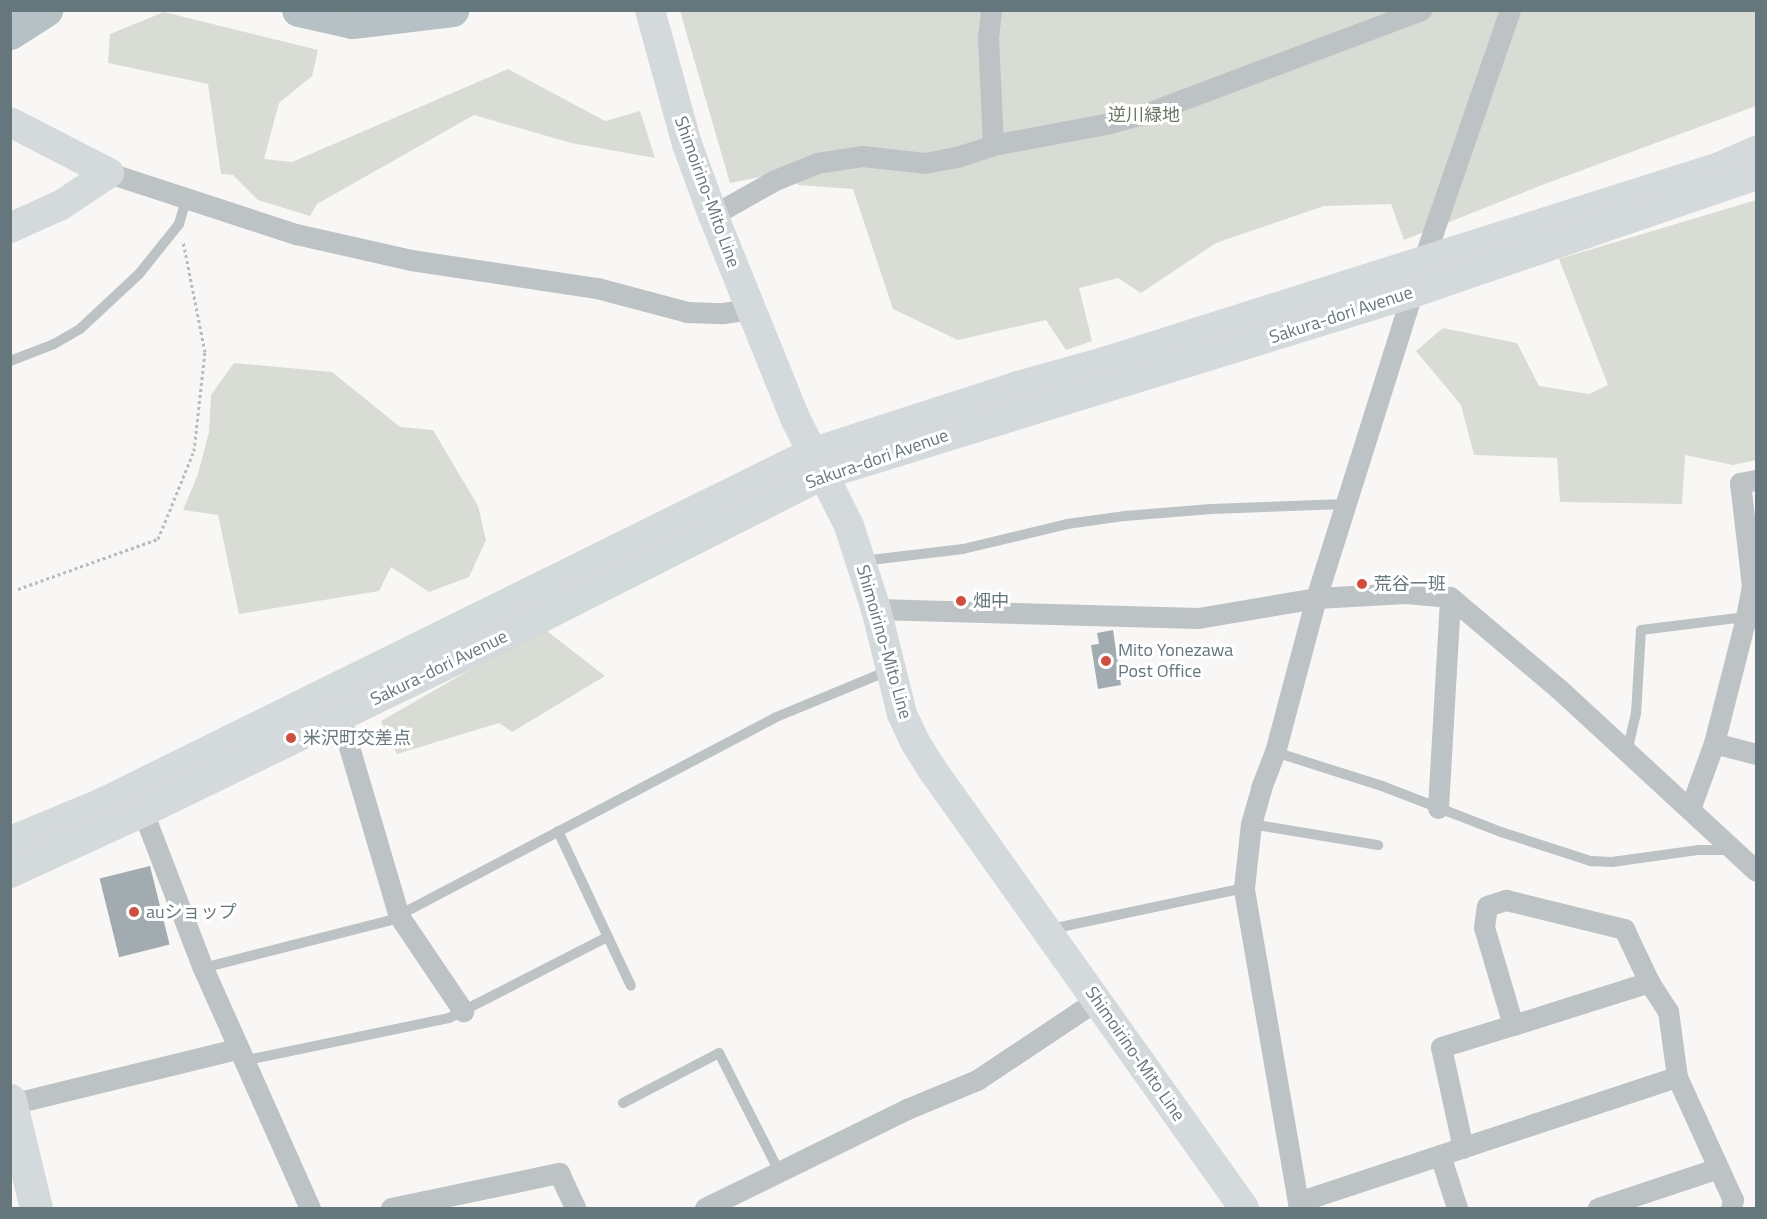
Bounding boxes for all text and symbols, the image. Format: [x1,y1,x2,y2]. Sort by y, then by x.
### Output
park label: 逆川緑地 [1108,104,1180,126]
street label: Shimoirino-Mito Line [670,113,744,271]
street label: Sakura-dori Avenue [1267,282,1415,348]
street label: Sakura-dori Avenue [803,424,951,494]
street label: Shimoirino-Mito Line [852,562,916,722]
place label: 荒谷一班 [1374,573,1446,595]
marker: 荒谷一班 [1355,577,1369,591]
place label: 畑中 [973,590,1009,612]
marker: 畑中 [954,594,968,608]
street label: Sakura-dori Avenue [367,626,511,710]
place label: Mito Yonezawa Post Office [1118,640,1233,682]
marker: Mito Yonezawa Post Office [1099,654,1113,668]
place label: 米沢町交差点 [303,727,411,749]
marker: 米沢町交差点 [284,731,298,745]
place label: auショップ [146,901,237,923]
marker: auショップ [127,905,141,919]
street label: Shimoirino-Mito Line [1080,983,1190,1125]

